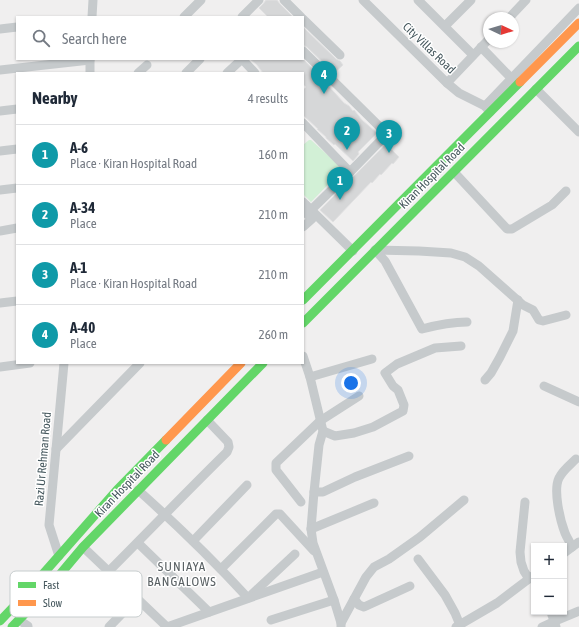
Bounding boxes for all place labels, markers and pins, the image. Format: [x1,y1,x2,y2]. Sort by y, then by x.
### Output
pin: 4 [311,61,337,94]
pin: 2 [334,117,360,150]
pin: 3 [376,120,402,153]
pin: 1 [327,167,353,200]

